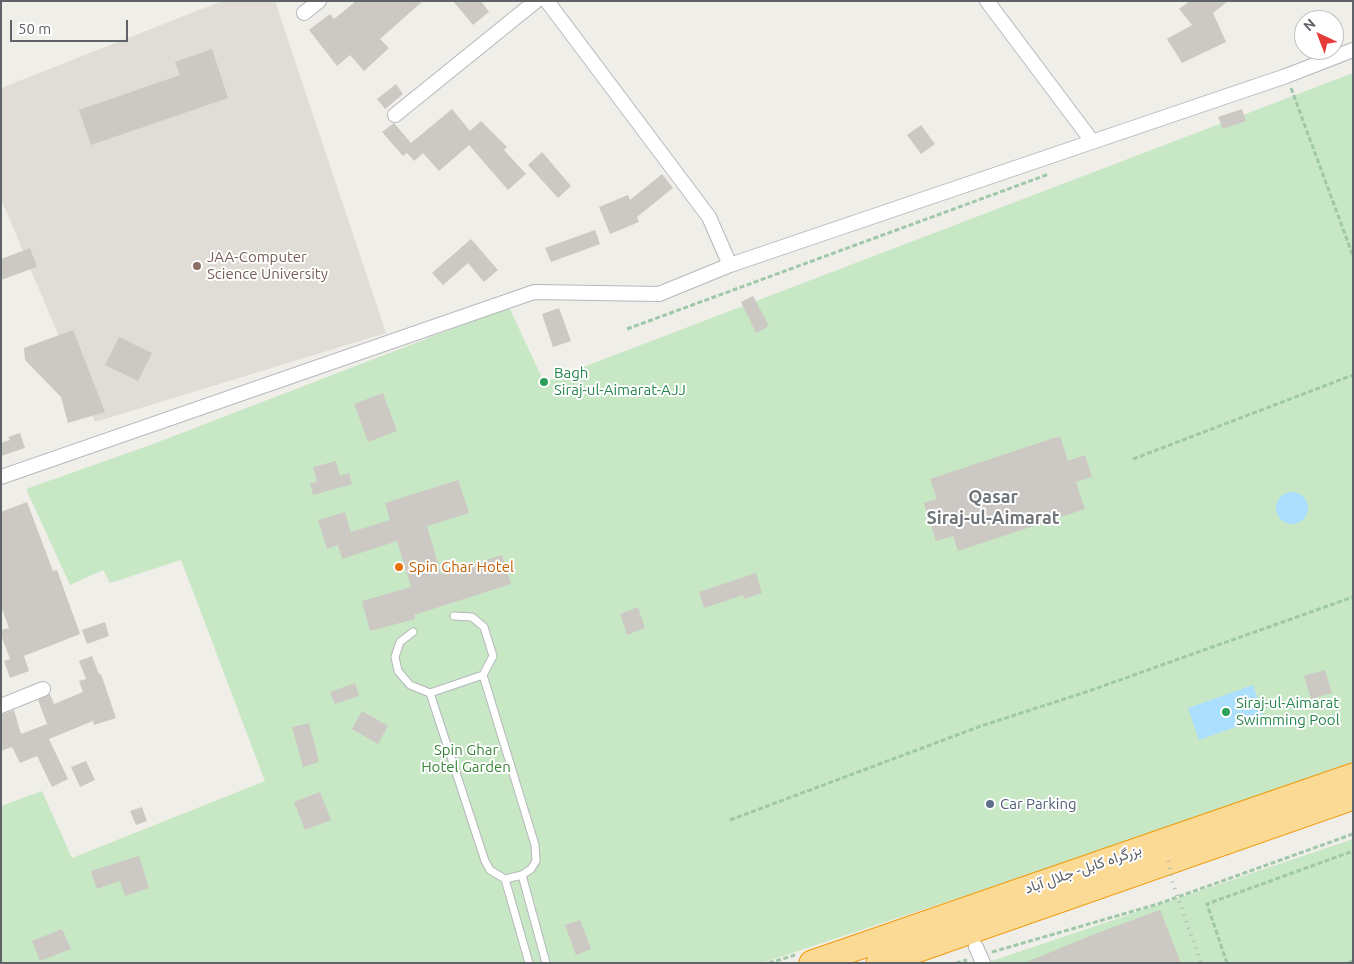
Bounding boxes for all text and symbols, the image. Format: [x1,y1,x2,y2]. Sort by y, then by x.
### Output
scale bar [12,10,130,42]
north arrow [1294,10,1344,60]
text: N [1300,15,1319,34]
text: 50 m [18,20,51,37]
place label: JAA-Computer Science University [207,248,328,283]
marker: JAA-Computer Science University [191,260,203,272]
place label: Bagh Siraj-ul-Aimarat-AJJ [554,364,686,399]
marker: Bagh Siraj-ul-Aimarat-AJJ [538,376,550,388]
district label: Qasar Siraj-ul-Aimarat [926,486,1060,528]
place label: Spin Ghar Hotel [409,558,514,576]
marker: Spin Ghar Hotel [393,561,405,573]
place label: Siraj-ul-Aimarat Swimming Pool [1236,694,1340,729]
marker: Siraj-ul-Aimarat Swimming Pool [1220,706,1232,718]
park label: Spin Ghar Hotel Garden [421,741,511,776]
place label: Car Parking [1000,795,1077,813]
marker: Car Parking [984,798,996,810]
street label: بزرگراه کابل- جلال آباد [1022,840,1144,898]

